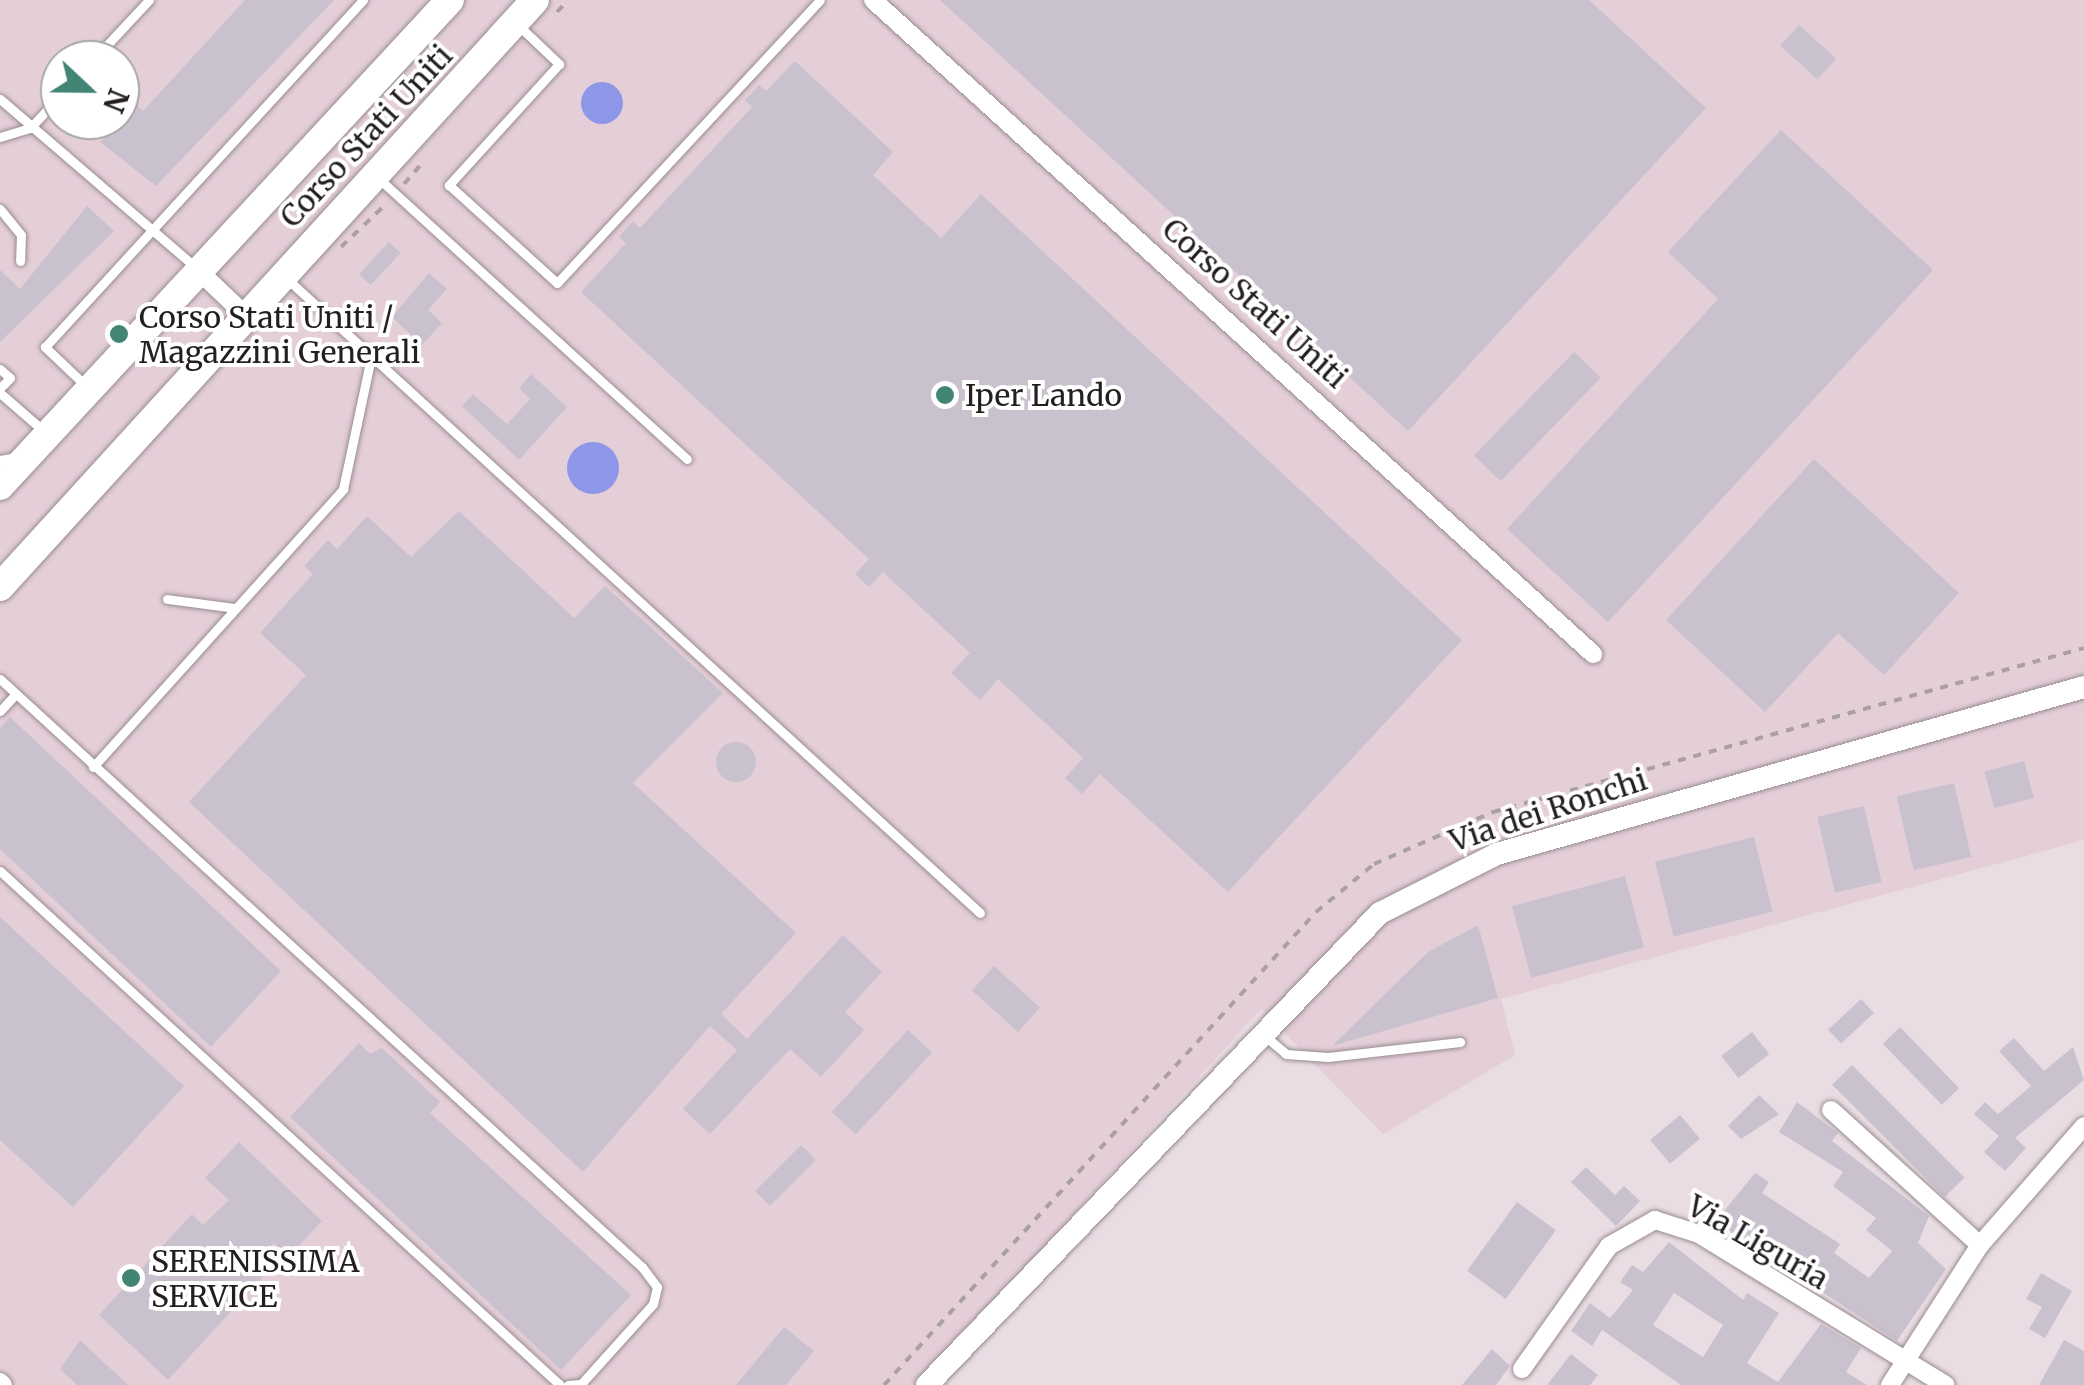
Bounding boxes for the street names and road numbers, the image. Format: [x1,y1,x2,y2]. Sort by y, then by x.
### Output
street label: Corso Stati Uniti [272,38,460,234]
street label: Corso Stati Uniti [1155,211,1355,395]
street label: Via dei Ronchi [1445,761,1651,859]
street label: Via Liguria [1681,1187,1835,1297]

